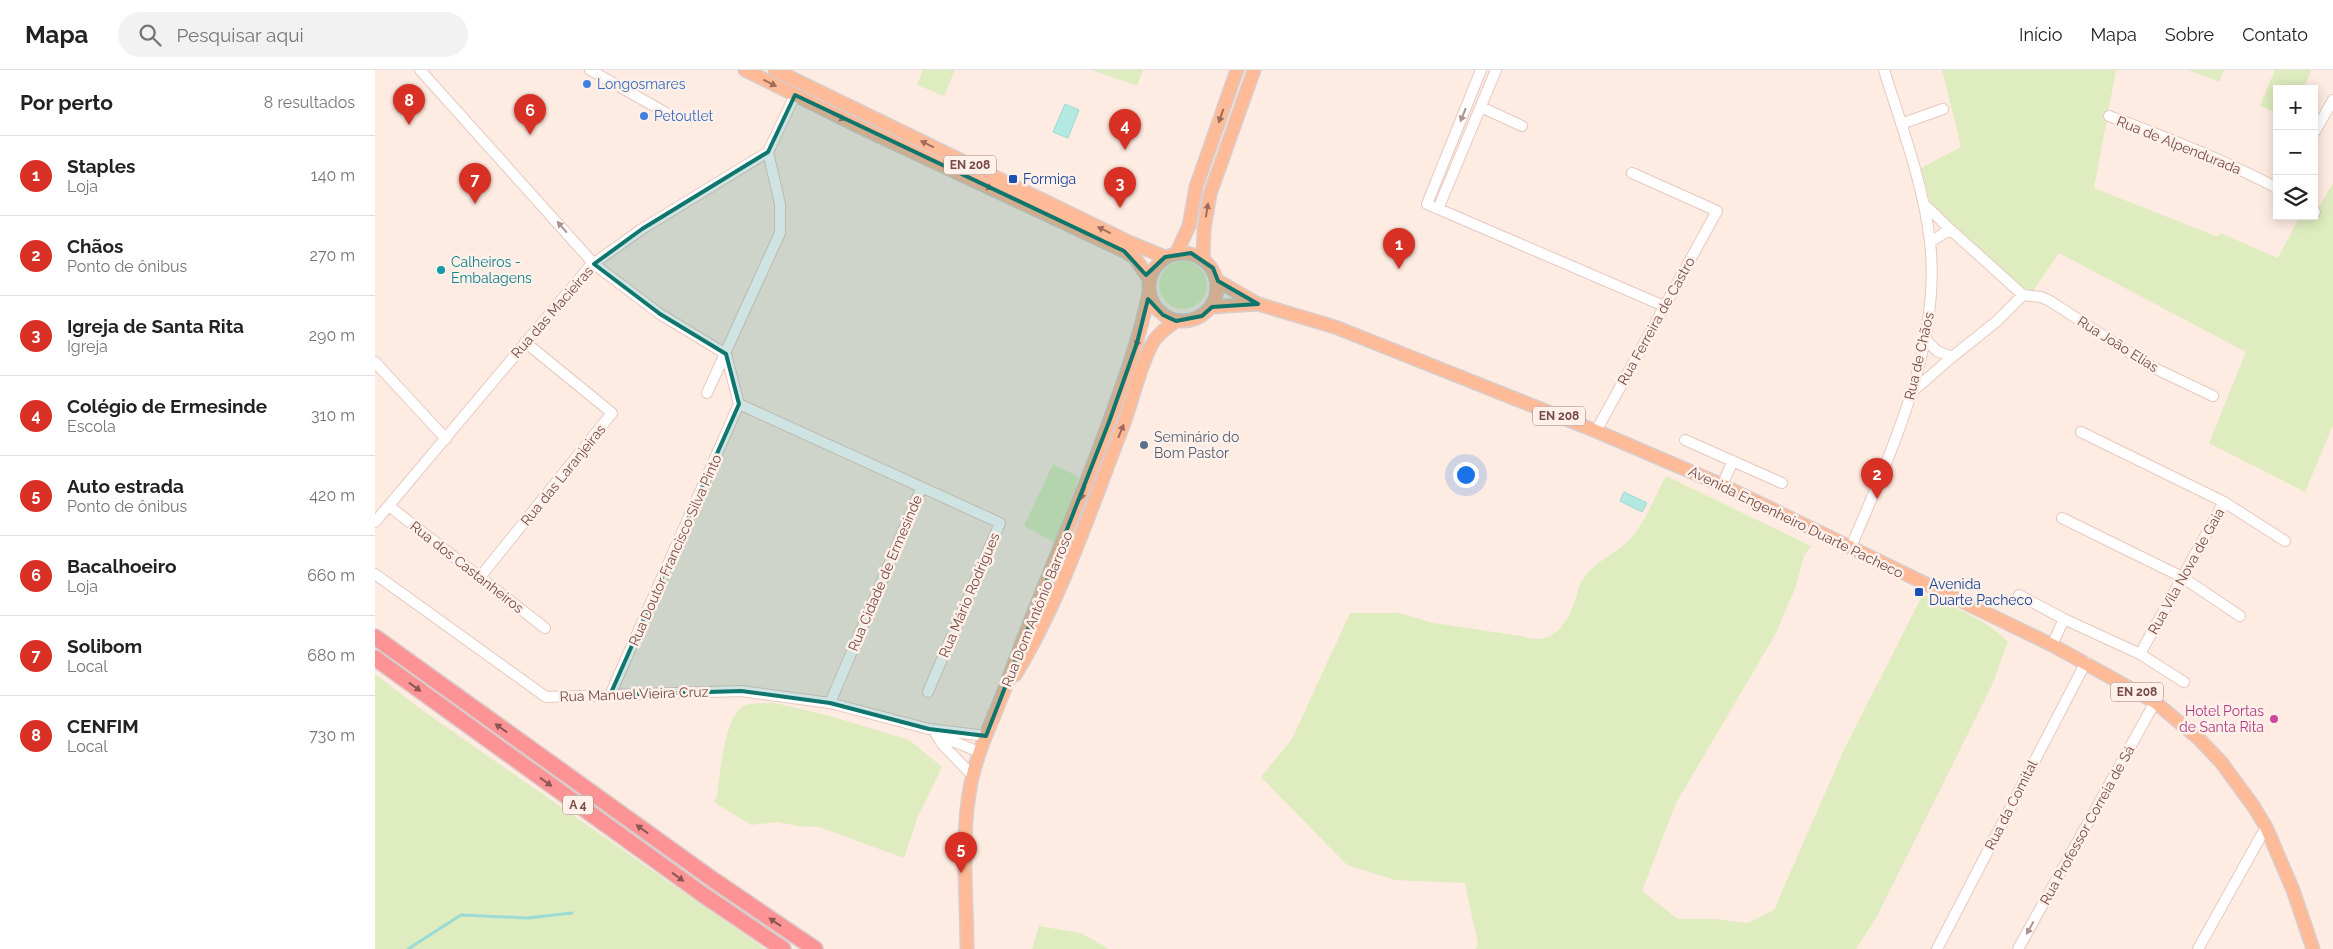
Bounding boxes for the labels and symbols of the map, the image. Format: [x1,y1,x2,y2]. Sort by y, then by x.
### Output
place label: Longosmares [597,76,686,92]
marker: Longosmares [581,78,593,90]
one-way arrow [763,79,778,87]
pin: 8 [393,84,425,125]
pin: 6 [514,94,546,135]
place label: Petoutlet [654,108,714,124]
one-way arrow [1459,108,1467,123]
pin: 4 [1109,109,1141,150]
one-way arrow [1217,109,1225,124]
marker: Petoutlet [638,110,650,122]
one-way arrow [832,113,846,121]
street label: Rua de Alpendurada [2114,113,2244,177]
one-way arrow [920,140,934,148]
road number: EN 208 [944,156,996,174]
pin: 7 [459,163,491,204]
pin: 3 [1104,167,1136,208]
place label: Formiga [1023,171,1076,187]
marker: Formiga [1007,173,1019,185]
one-way arrow [979,182,993,190]
one-way arrow [1203,202,1211,218]
one-way arrow [556,221,567,234]
one-way arrow [1097,226,1111,234]
pin: 1 [1383,228,1415,269]
place label: Calheiros - Embalagens [451,254,532,286]
street label: Rua Ferreira de Castro [1614,254,1698,388]
street label: Rua das Macieiras [508,263,596,361]
marker: Calheiros - Embalagens [435,264,447,276]
street label: Rua de Chãos [1901,310,1937,401]
street label: Rua João Elias [2075,313,2162,375]
one-way arrow [1134,333,1141,348]
road number: EN 208 [1533,406,1585,426]
street label: Rua das Laranjeiras [517,421,609,529]
one-way arrow [1118,424,1126,438]
place label: Seminário do Bom Pastor [1154,429,1239,461]
marker: Seminário do Bom Pastor [1138,439,1150,451]
street label: Rua Doutor Francisco Silva Pinto [625,452,725,648]
pin: 2 [1861,458,1893,499]
your location [1453,462,1479,488]
street label: Avenida Engenheiro Duarte Pacheco [1686,463,1906,581]
one-way arrow [1079,486,1087,501]
street label: Rua Cidade de Ermesinde [845,493,925,653]
street label: Rua Vila Nova de Gaia [2145,505,2227,637]
street label: Rua dos Castanheiros [407,518,527,616]
street label: Rua Dom António Barroso [998,529,1076,689]
street label: Rua Mário Rodrigues [935,530,1003,660]
place label: Avenida Duarte Pacheco [1929,576,2033,608]
marker: Avenida Duarte Pacheco [1913,586,1925,598]
one-way arrow [408,682,421,692]
road number: EN 208 [2111,682,2163,702]
street label: Rua Manuel Vieira Cruz [559,683,709,705]
place label: Hotel Portas de Santa Rita [2179,703,2264,735]
marker: Hotel Portas de Santa Rita [2268,713,2280,725]
one-way arrow [494,723,508,733]
street label: Rua Professor Correia de Sá [2037,743,2137,907]
street label: Rua da Comital [1982,757,2041,852]
one-way arrow [540,777,553,787]
road number: A 4 [563,796,593,814]
one-way arrow [635,824,648,834]
pin: 5 [945,832,977,873]
one-way arrow [671,871,684,882]
one-way arrow [768,917,782,927]
one-way arrow [2025,922,2034,935]

